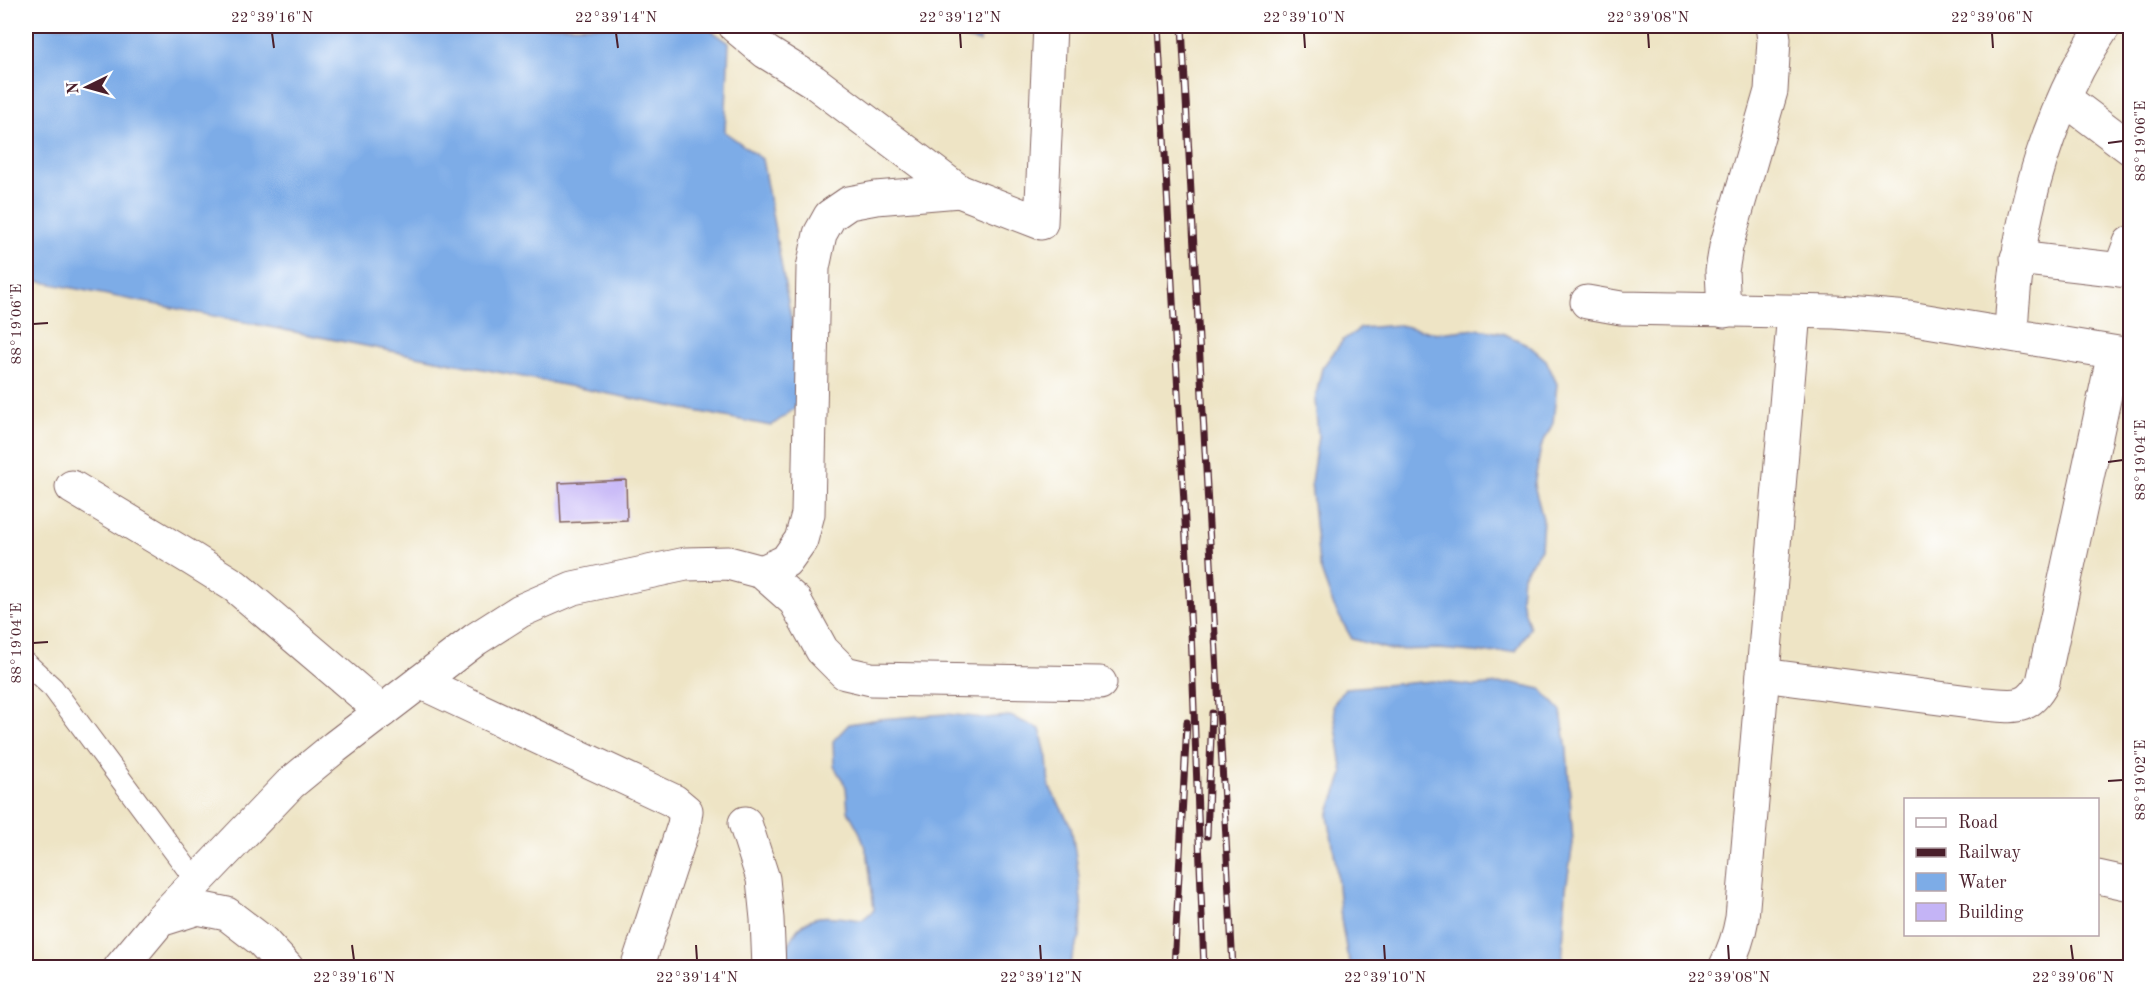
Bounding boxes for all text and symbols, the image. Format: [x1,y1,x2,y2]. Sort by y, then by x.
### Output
text: 22°39'16"N [231,11,313,26]
text: 22°39'14"N [575,11,657,26]
text: 22°39'12"N [919,11,1001,26]
text: 22°39'10"N [1263,11,1345,26]
text: 22°39'08"N [1607,11,1689,26]
text: 22°39'06"N [1951,11,2033,26]
north arrow [57,57,117,117]
text: N [65,81,83,95]
text: 88°19'06"E [2134,101,2149,181]
text: 88°19'06"E [10,284,25,364]
text: 88°19'04"E [2134,420,2149,500]
text: 88°19'04"E [10,603,25,683]
text: 88°19'02"E [2134,740,2149,820]
legend [1904,798,2099,936]
text: Road [1958,814,1998,832]
text: Railway [1958,844,2021,862]
text: Water [1958,874,2007,892]
text: Building [1958,904,2024,922]
text: 22°39'16"N [313,971,395,986]
text: 22°39'14"N [656,971,738,986]
text: 22°39'12"N [1000,971,1082,986]
text: 22°39'10"N [1344,971,1426,986]
text: 22°39'08"N [1688,971,1770,986]
text: 22°39'06"N [2032,971,2114,986]

